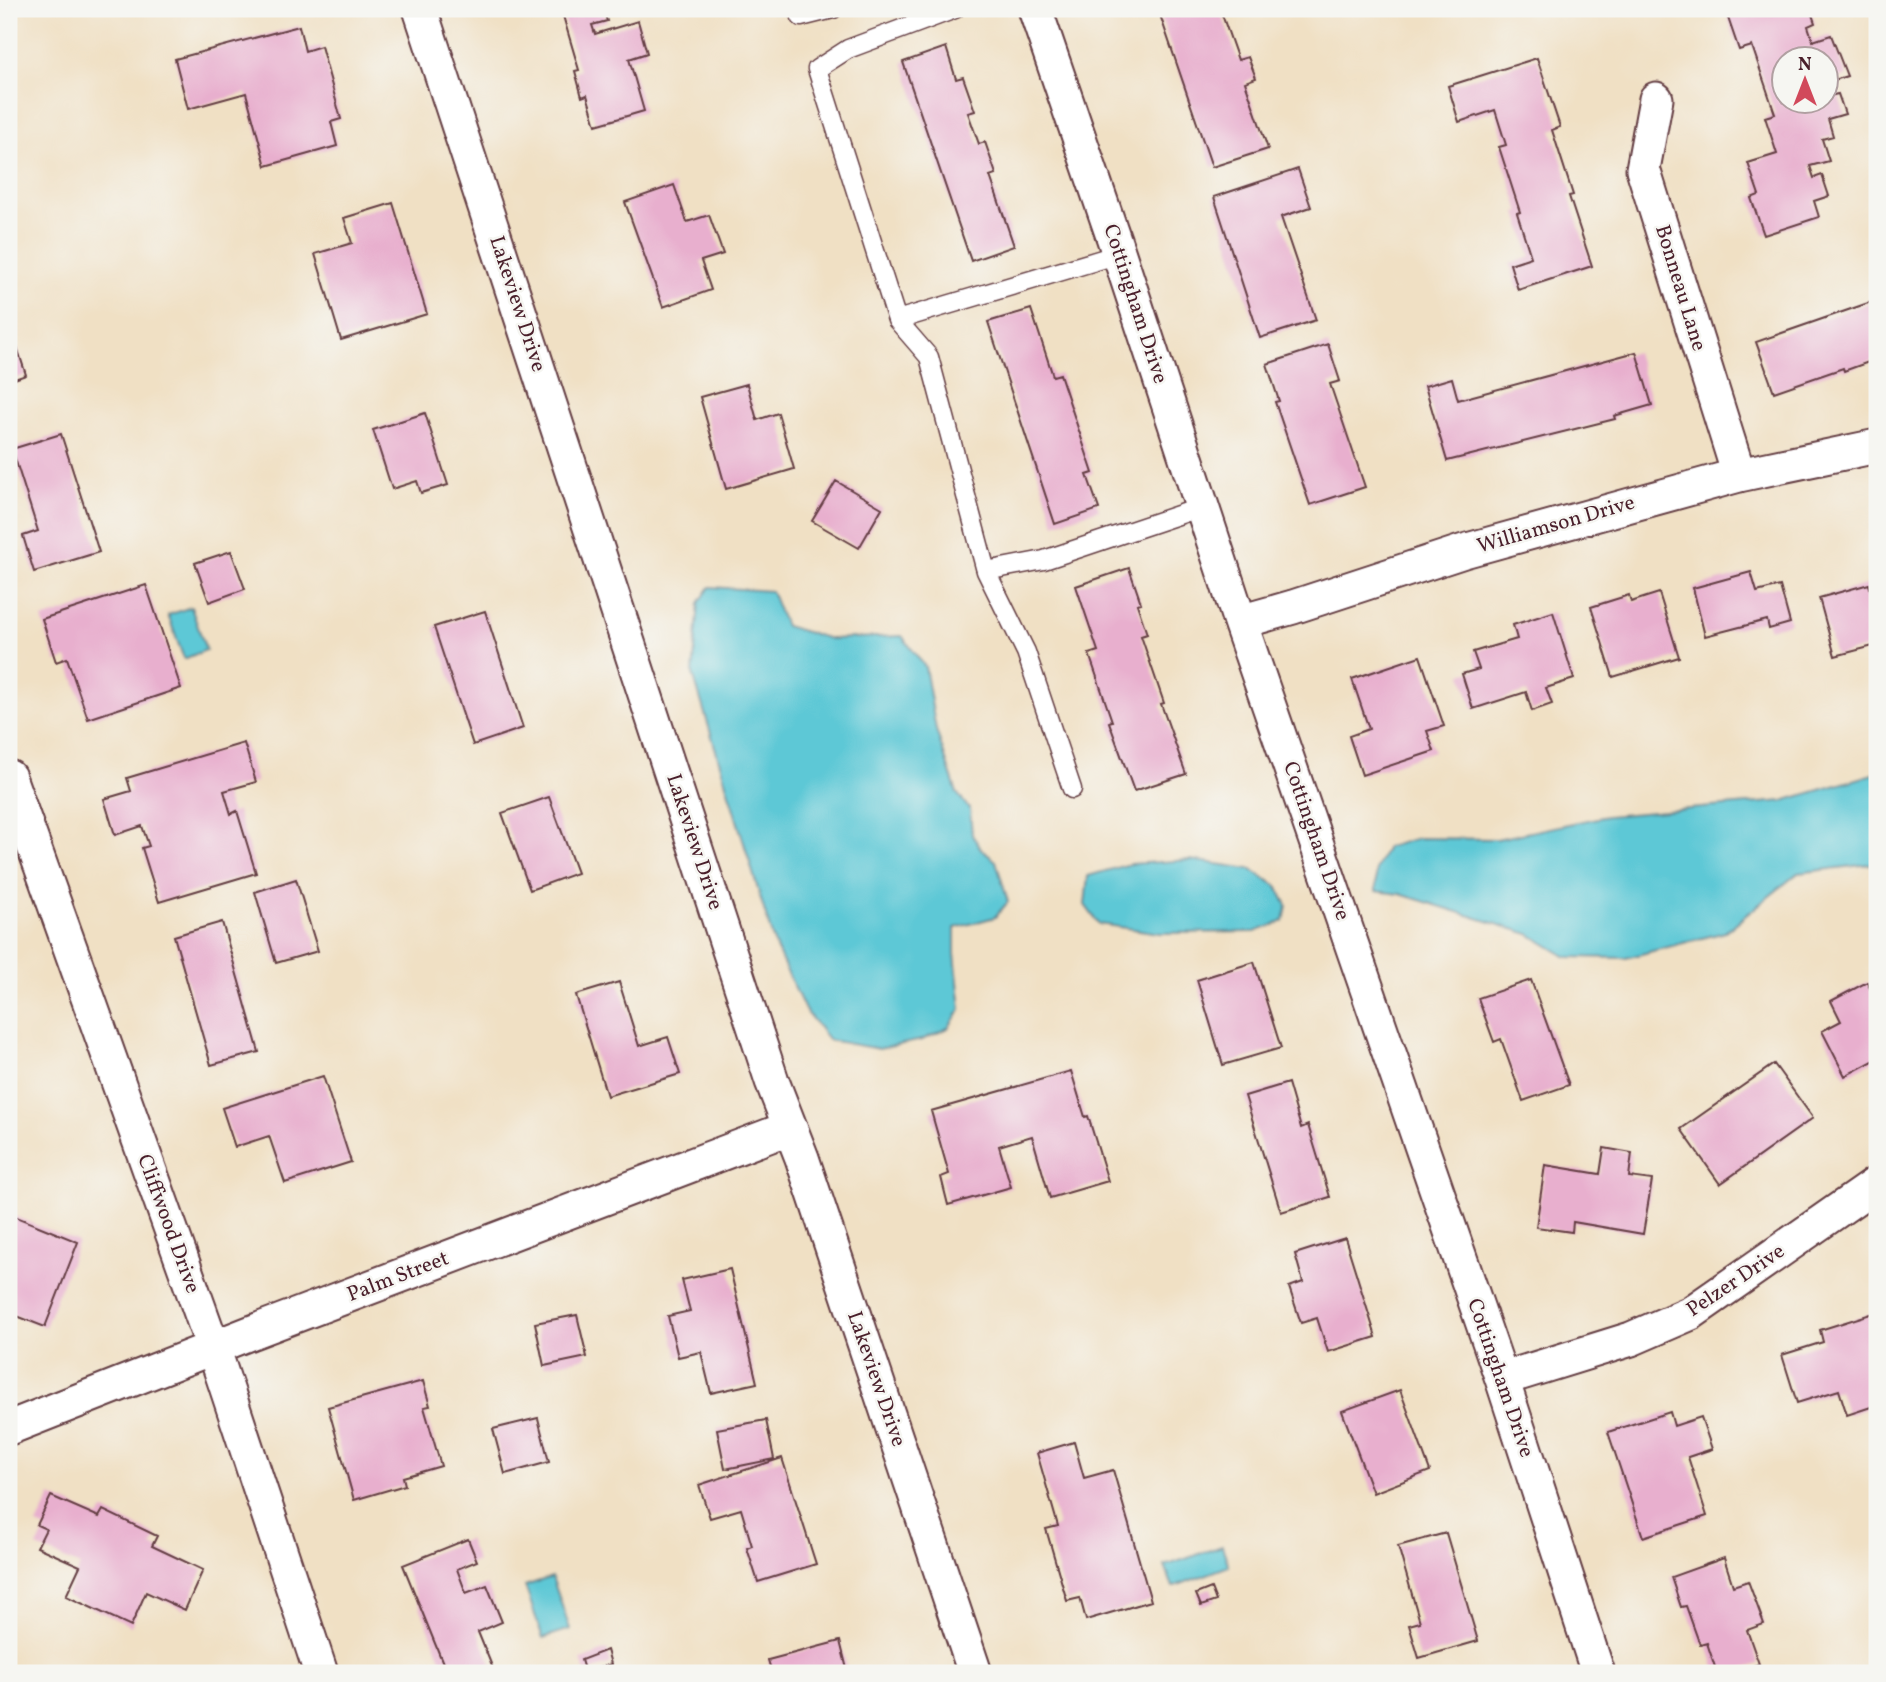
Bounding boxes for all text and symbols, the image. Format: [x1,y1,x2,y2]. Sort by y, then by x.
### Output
north arrow [1770,46,1840,116]
text: N [1798,52,1812,78]
street label: Cottingham Drive [1096,221,1174,387]
street label: Bonneau Lane [1647,221,1713,355]
street label: Lakeview Drive [481,232,553,376]
street label: Williamson Drive [1474,489,1638,561]
street label: Cottingham Drive [1275,758,1357,924]
street label: Lakeview Drive [658,770,730,914]
street label: Cliffwood Drive [129,1150,207,1298]
street label: Pelzer Drive [1681,1237,1791,1325]
street label: Palm Street [343,1244,453,1310]
street label: Cottingham Drive [1459,1295,1541,1461]
street label: Lakeview Drive [839,1307,913,1451]

